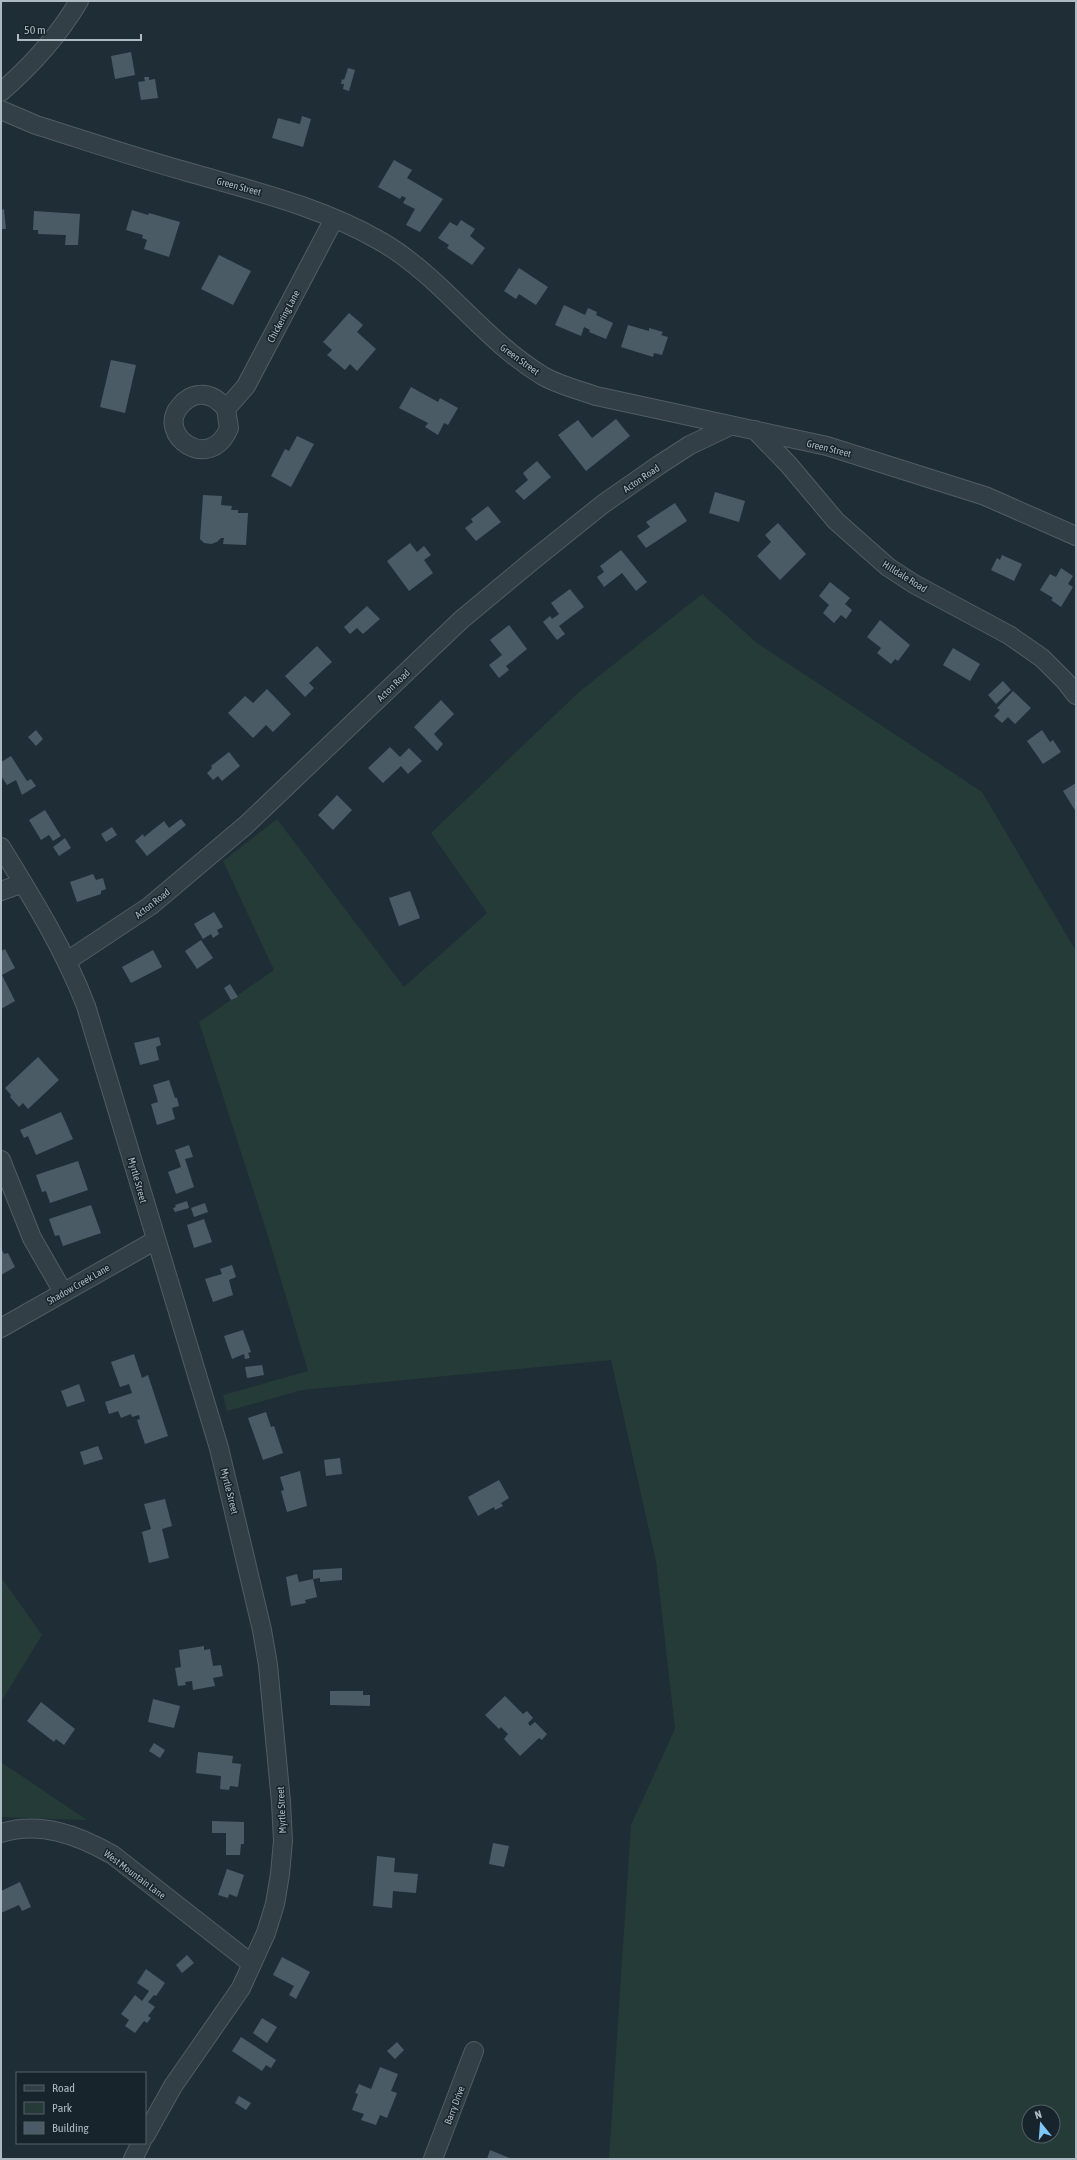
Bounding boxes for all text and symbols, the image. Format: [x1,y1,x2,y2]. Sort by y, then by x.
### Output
scale bar [18,16,141,42]
text: 50 m [24,23,46,37]
street label: Green Street [215,175,262,198]
street label: Chickering Lane [265,288,302,344]
street label: Green Street [498,342,541,377]
street label: Green Street [805,438,852,459]
street label: Acton Road [621,462,662,495]
street label: Hilldale Road [881,558,929,595]
street label: Acton Road [375,667,412,704]
street label: Acton Road [133,886,172,920]
street label: Myrtle Street [126,1156,149,1204]
street label: Shadow Creek Lane [45,1262,112,1307]
street label: Myrtle Street [218,1467,241,1515]
street label: Myrtle Street [275,1786,288,1834]
street label: West Mountain Lane [102,1848,168,1901]
legend [16,2072,146,2144]
text: Road [52,2081,75,2095]
street label: Barry Drive [442,2084,467,2126]
text: Park [52,2101,73,2115]
north arrow [1021,2104,1061,2144]
text: N [1033,2108,1043,2121]
text: Building [52,2121,90,2135]

